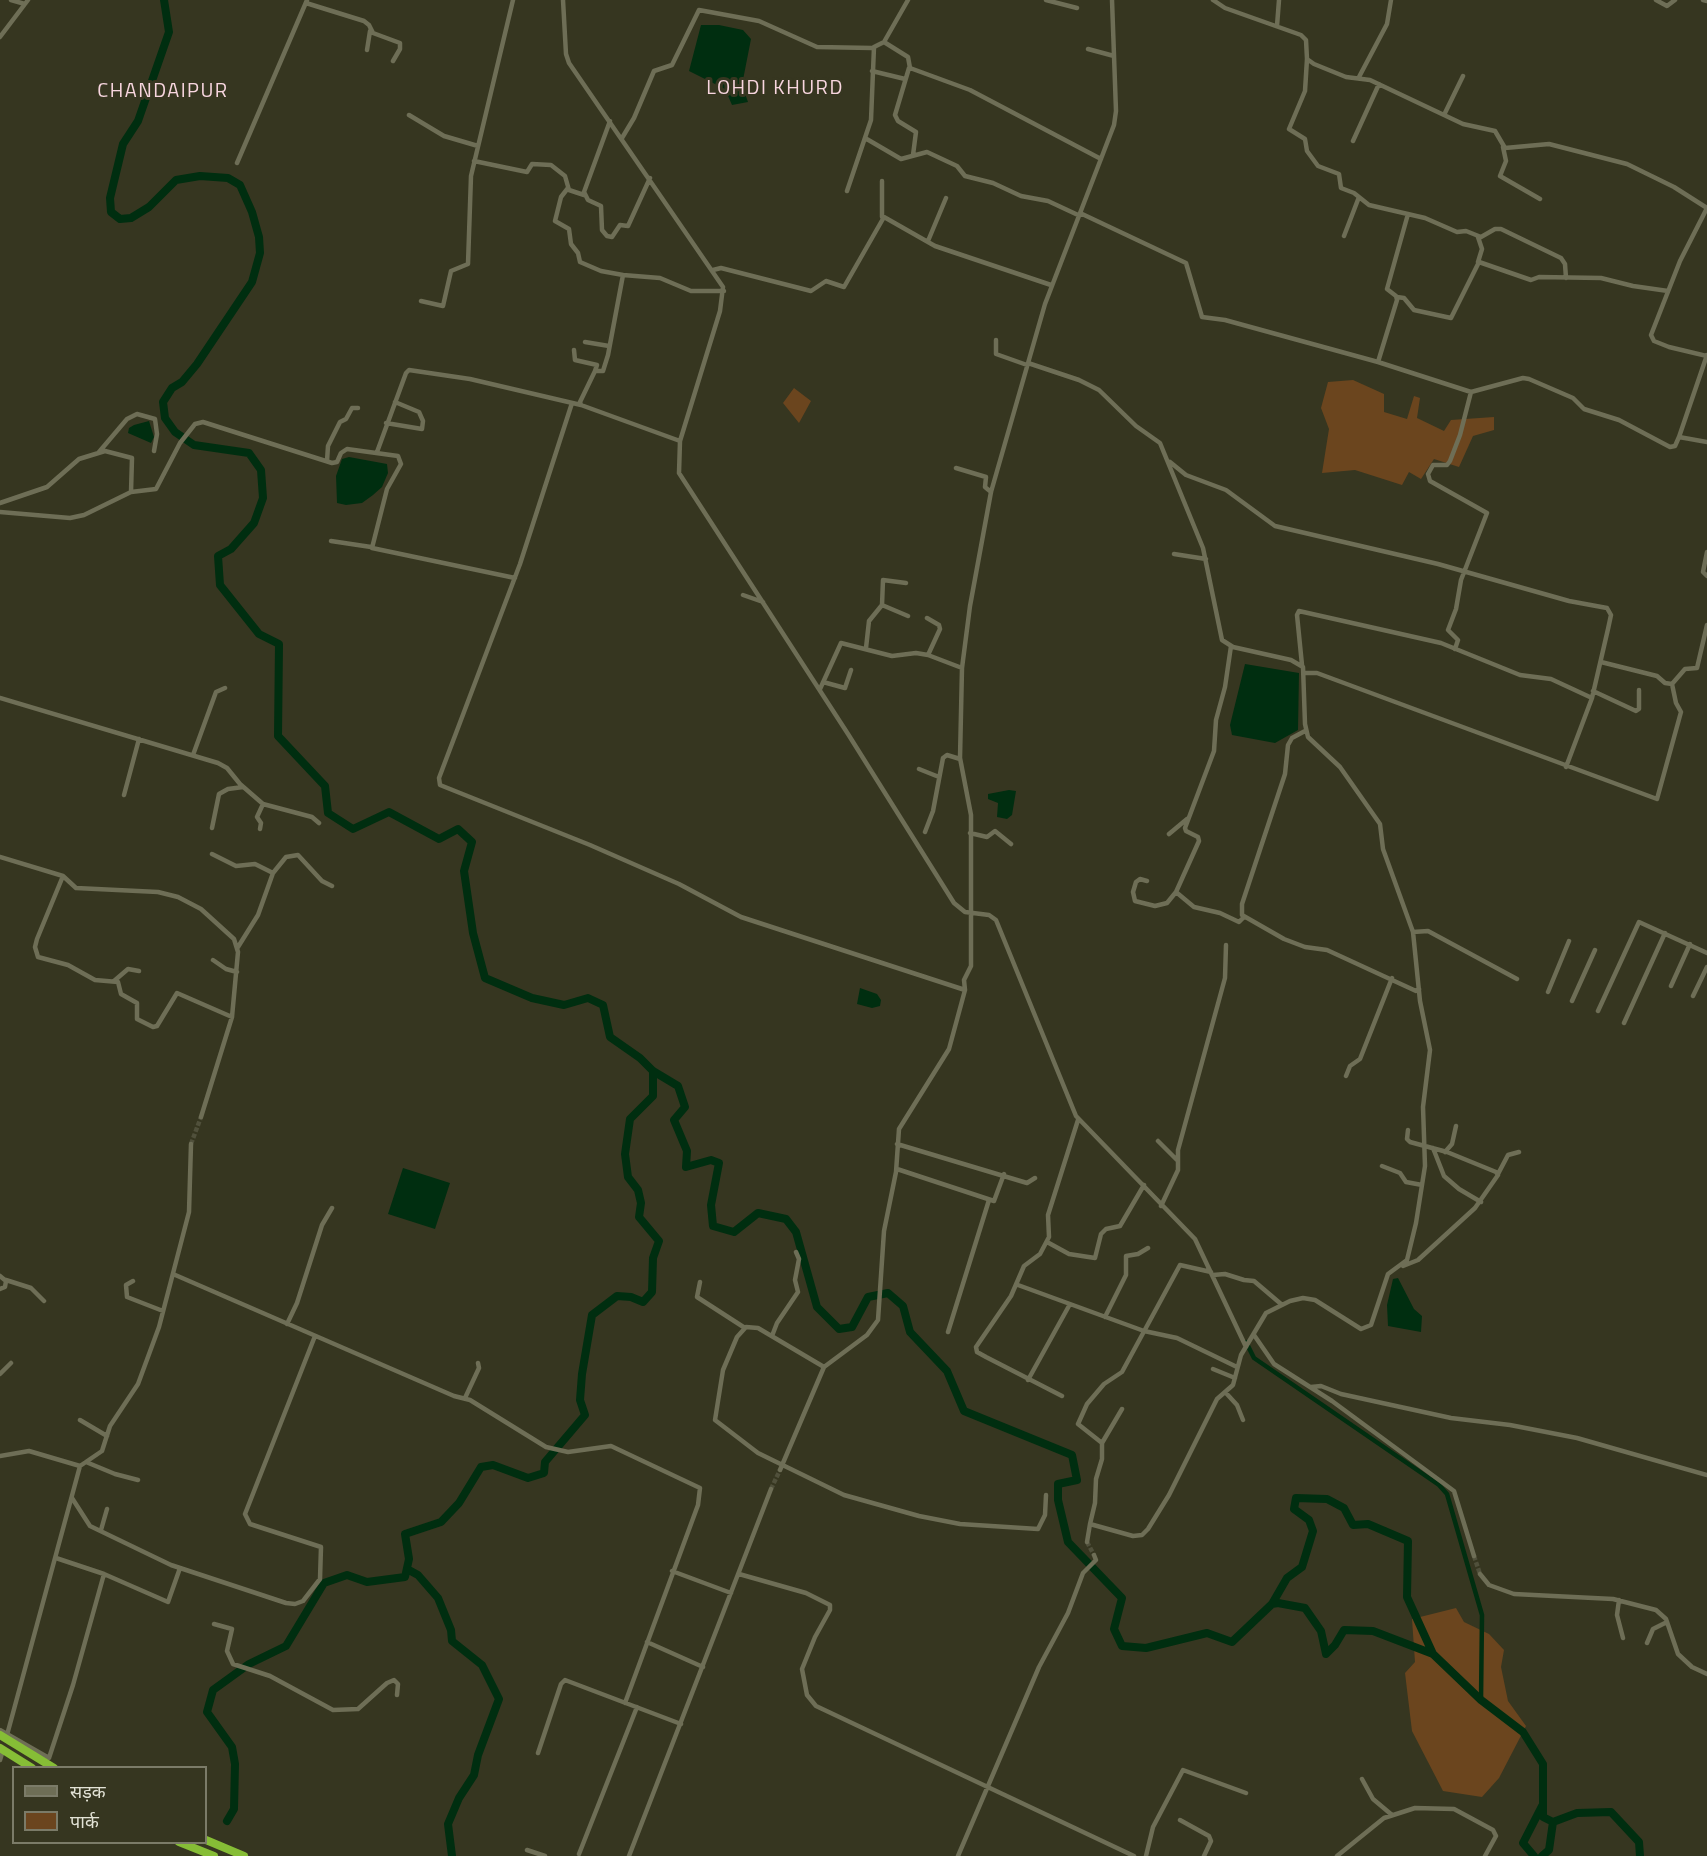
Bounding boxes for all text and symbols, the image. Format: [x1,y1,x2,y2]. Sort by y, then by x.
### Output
district label: LOHDI KHURD [706,77,844,101]
district label: CHANDAIPUR [97,80,229,104]
legend [12,1766,207,1844]
text: सड़क [70,1778,106,1805]
text: पार्क [70,1808,99,1835]

